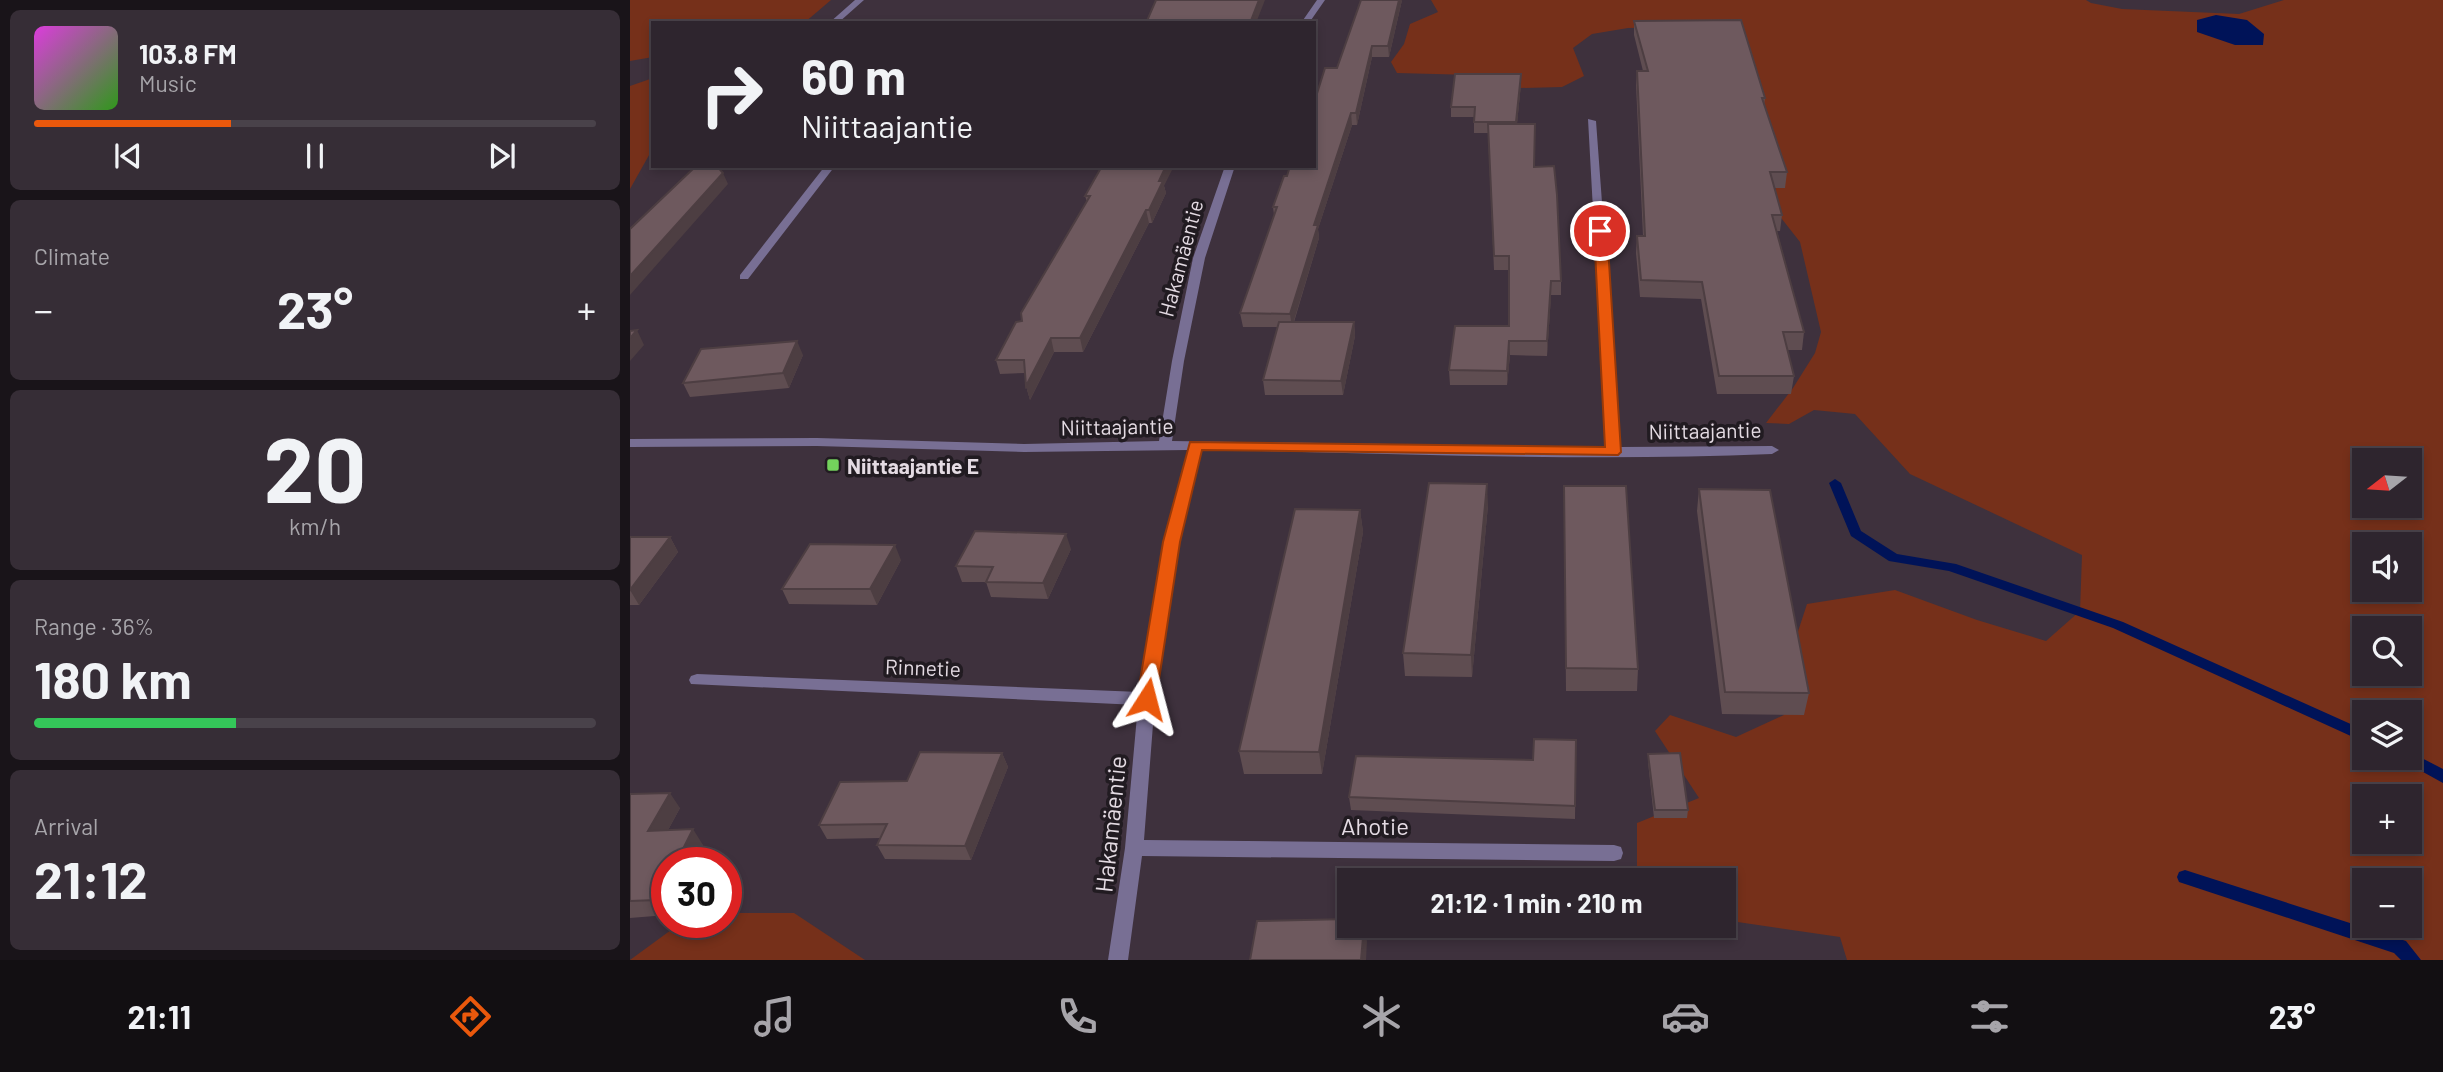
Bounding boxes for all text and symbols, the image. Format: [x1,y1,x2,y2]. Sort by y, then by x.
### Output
text: 103.8 FM [139,38,237,69]
text: 60 m [801,46,906,105]
icon: right [686,49,777,140]
text: Music [139,69,197,97]
text: Niittaajantie [801,106,973,144]
icon: previous [109,137,147,175]
icon: pause [296,137,334,175]
icon: next [483,137,521,175]
street label: Hakamäentie [1152,197,1208,319]
pin [1570,201,1630,261]
icon: arrive [1581,212,1619,250]
text: Climate [34,242,110,270]
text: 23° [277,277,353,339]
text: − [34,286,53,332]
text: + [577,286,596,332]
text: 20 [264,412,366,521]
street label: Niittaajantie [1060,413,1174,439]
street label: Niittaajantie [1648,417,1762,443]
north arrow [2352,448,2422,518]
map controls [2352,448,2422,938]
place label: Niittaajantie E [847,453,979,478]
marker: Niittaajantie E [825,457,841,473]
text: km/h [289,512,341,540]
button: sound [2352,532,2422,602]
text: Range · 36% [34,612,154,640]
button: search [2352,616,2422,686]
text: 180 km [34,647,192,709]
street label: Rinnetie [885,653,961,681]
position arrow [1110,662,1184,736]
button: layers [2352,700,2422,770]
street label: Hakamäentie [1088,754,1132,894]
button: + [2352,784,2422,854]
street label: Ahotie [1341,811,1409,840]
text: Arrival [34,812,98,840]
text: 21:12 [34,847,148,909]
speed limit sign: 30 [651,847,742,938]
button: − [2352,868,2422,938]
text: 21:12 · 1 min · 210 m [1430,887,1643,918]
icon: directions [446,992,495,1041]
icon: music [750,992,799,1041]
icon: phone [1053,992,1102,1041]
icon: climate [1357,992,1406,1041]
icon: car [1661,992,1710,1041]
icon: filters [1965,992,2014,1041]
text: 21:11 [127,997,191,1035]
text: 23° [2269,997,2315,1035]

